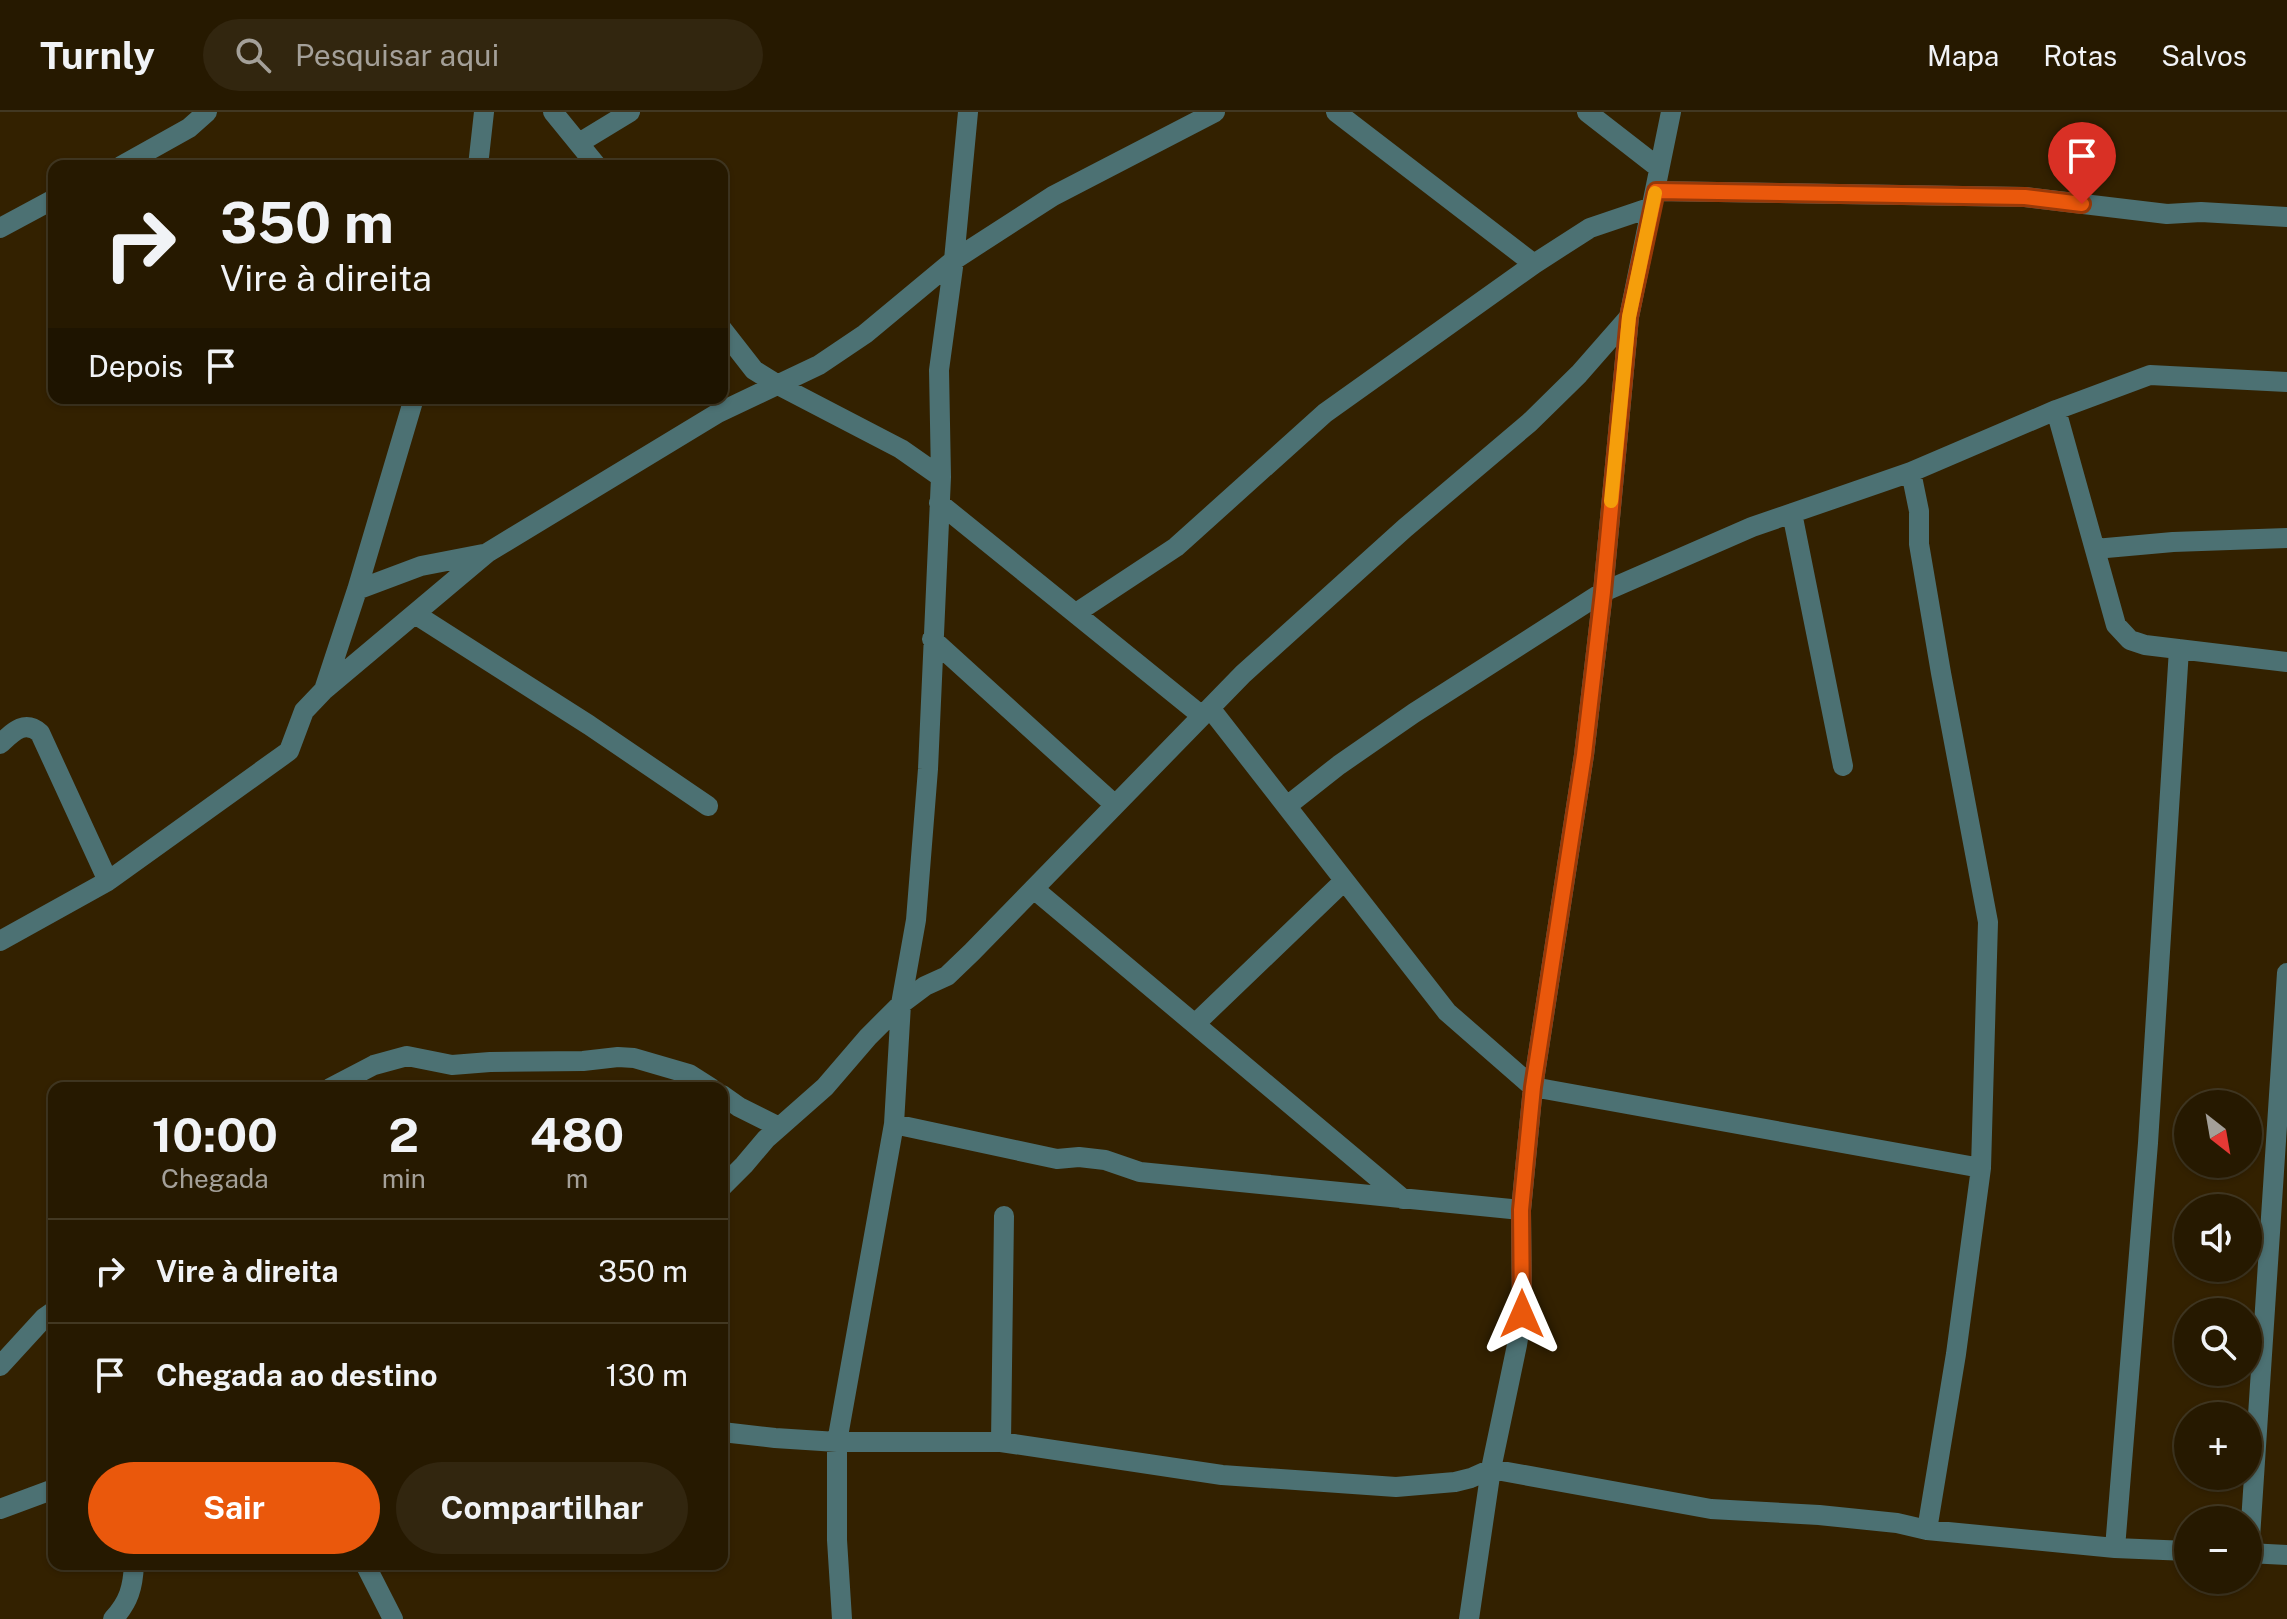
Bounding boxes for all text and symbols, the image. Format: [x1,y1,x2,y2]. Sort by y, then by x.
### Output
search box [203,19,763,91]
text: Turnly [40,33,155,78]
icon: search [231,33,275,77]
text: Pesquisar aqui [295,37,499,73]
text: Mapa [1927,39,1999,72]
text: Rotas [2043,39,2117,72]
text: Salvos [2161,39,2247,72]
pin [2048,122,2116,204]
icon: arrive [2060,134,2104,178]
text: 350 m [220,190,394,256]
icon: right [88,192,192,296]
text: Vire à direita [220,257,432,299]
icon: arrive [199,344,243,388]
text: Depois [88,348,183,384]
north arrow [2174,1090,2262,1178]
map controls [2174,1090,2262,1594]
text: 10:00 [152,1106,278,1163]
text: 2 [389,1106,419,1163]
text: 480 [530,1106,624,1163]
text: Chegada [161,1163,269,1194]
text: min [382,1163,426,1194]
text: m [566,1163,588,1194]
button: sound [2174,1194,2262,1282]
icon: right [88,1249,132,1293]
text: Vire à direita [156,1253,339,1289]
text: 350 m [598,1253,688,1289]
position arrow [1480,1272,1564,1356]
button: search [2174,1298,2262,1386]
icon: arrive [88,1353,132,1397]
text: Chegada ao destino [156,1357,437,1393]
text: 130 m [605,1357,688,1393]
button: + [2174,1402,2262,1490]
button: Sair [88,1462,380,1554]
button: Compartilhar [396,1462,688,1554]
button: − [2174,1506,2262,1594]

